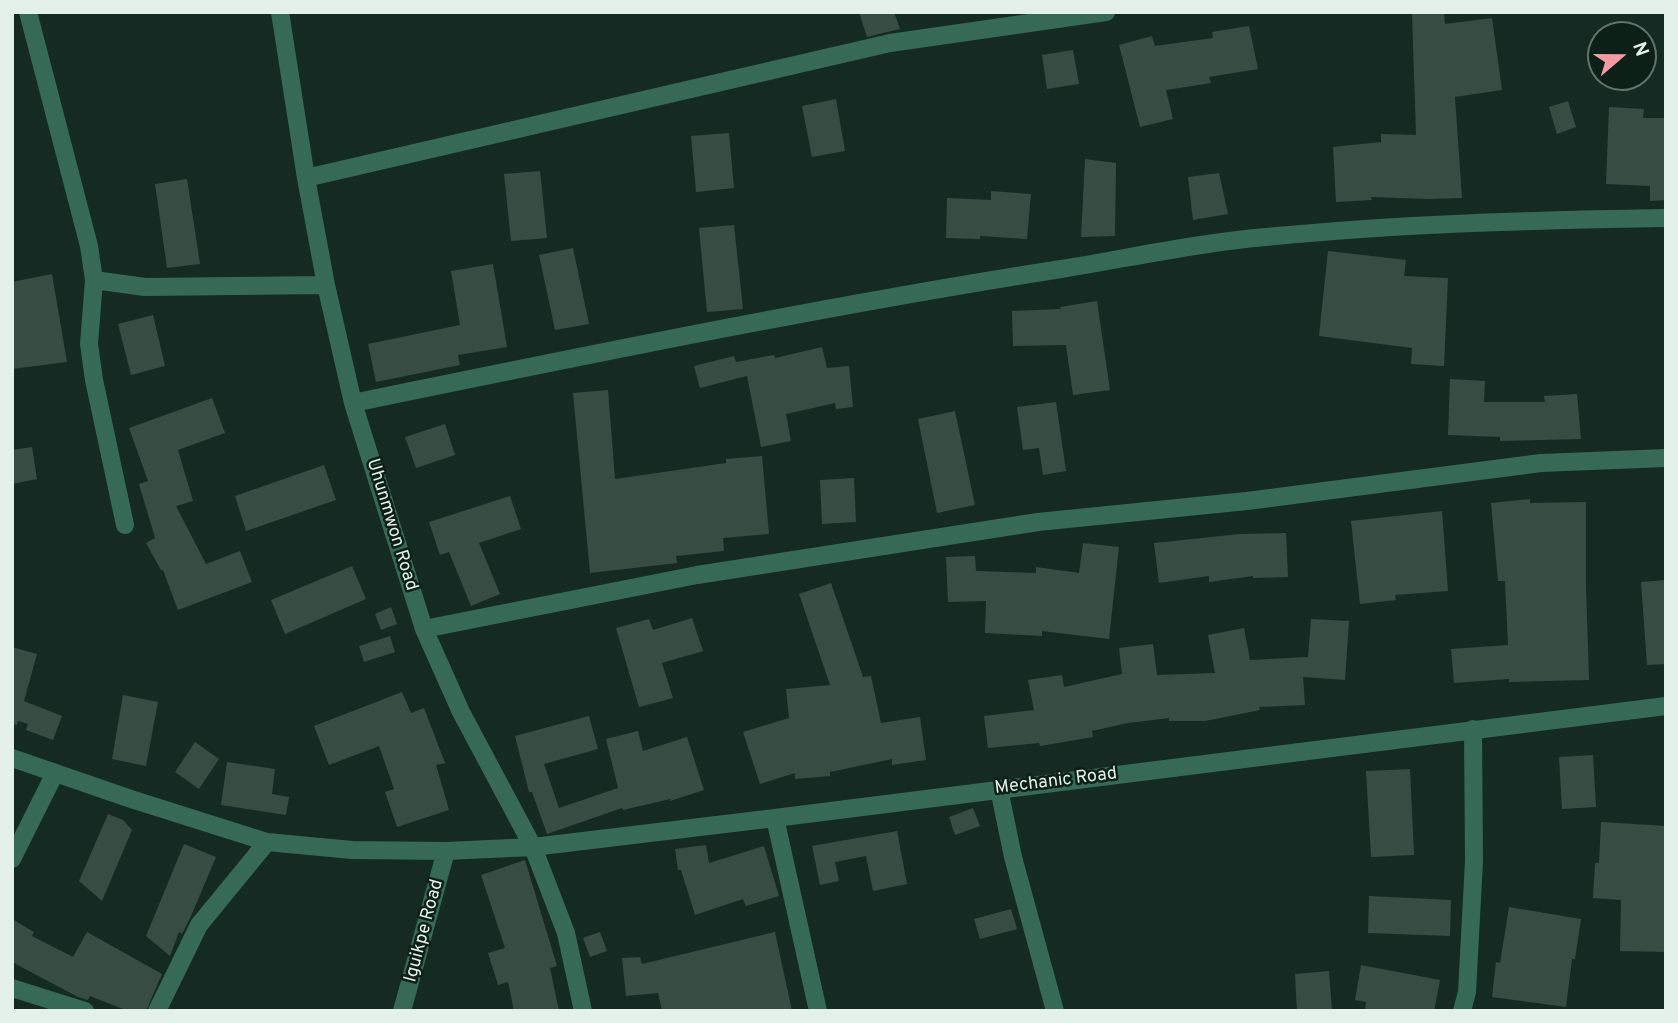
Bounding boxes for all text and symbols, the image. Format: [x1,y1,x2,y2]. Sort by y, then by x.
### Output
north arrow [1587,21,1657,91]
text: N [1626,39,1653,60]
street label: Uhunmwon Road [361,456,421,594]
street label: Mechanic Road [994,764,1118,800]
street label: Iguikpe Road [401,877,449,985]

